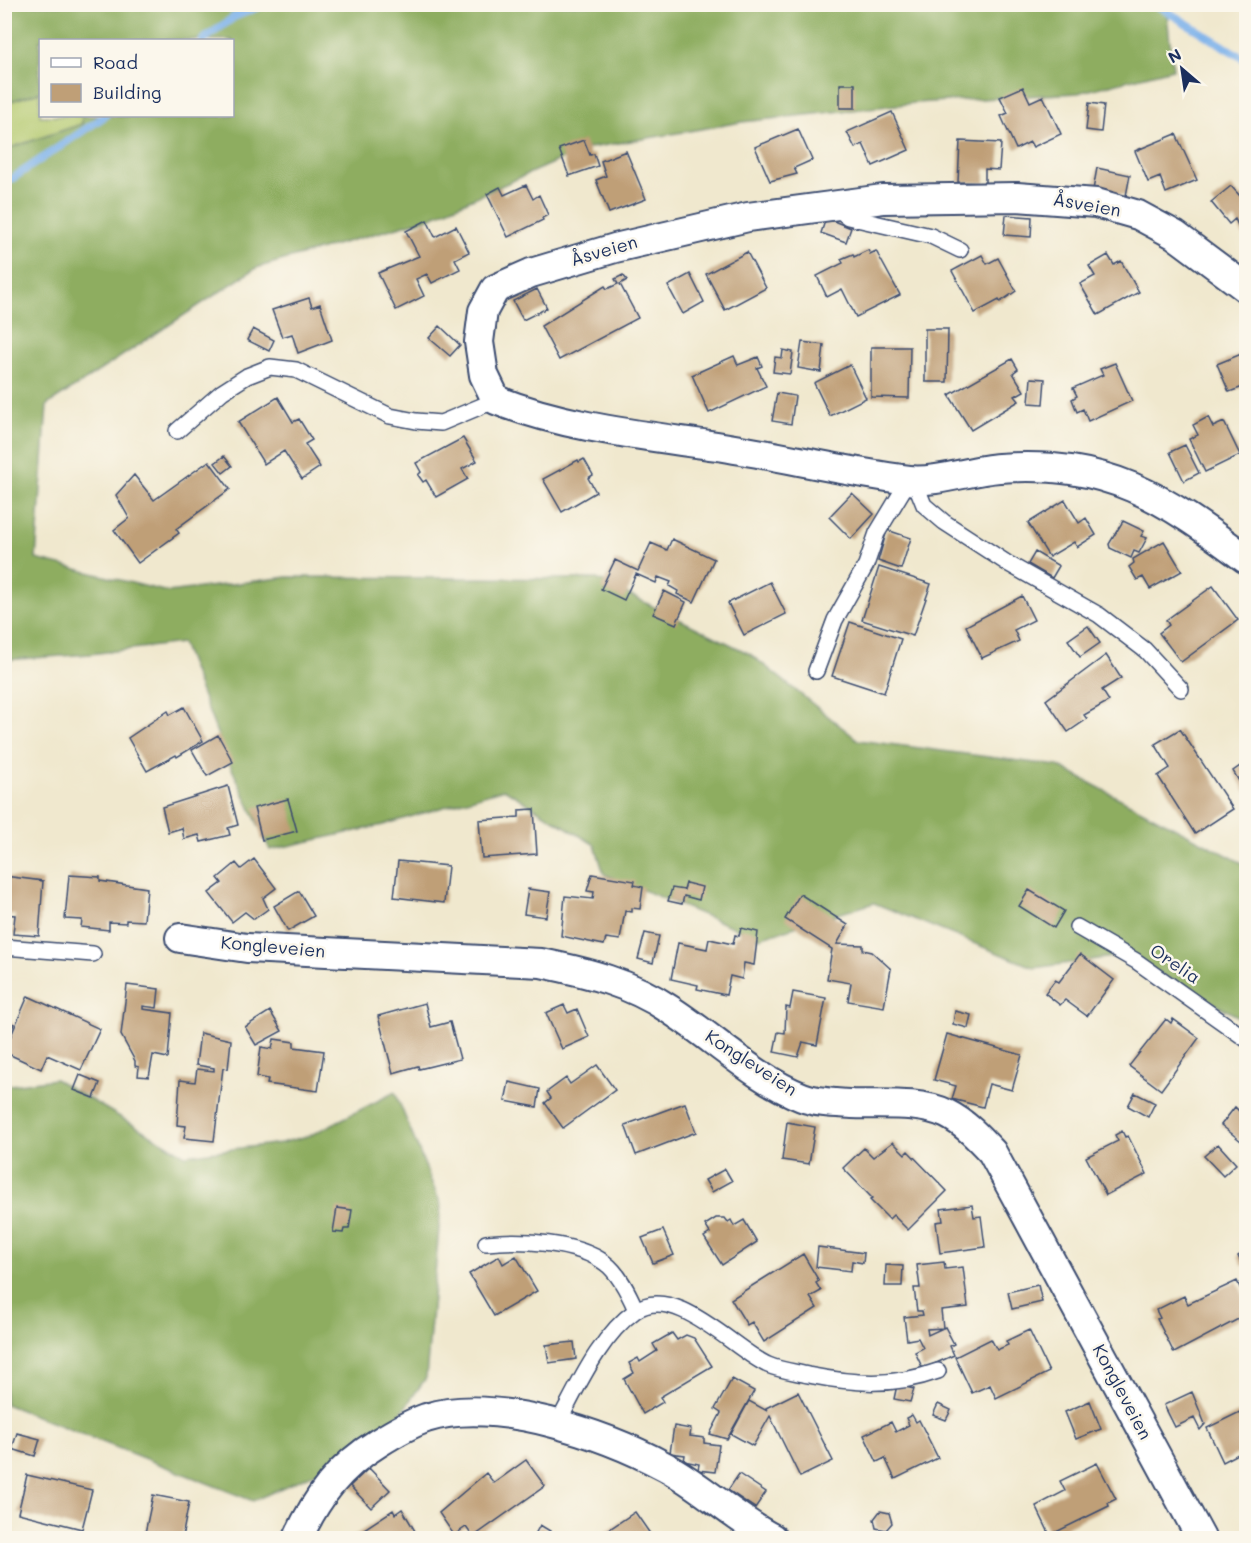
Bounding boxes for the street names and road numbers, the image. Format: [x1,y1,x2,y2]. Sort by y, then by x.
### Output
street label: Åsveien [1051,186,1123,222]
street label: Åsveien [567,229,640,271]
street label: Kongleveien [220,929,326,963]
street label: Orelia [1146,938,1205,989]
street label: Kongleveien [701,1024,802,1101]
street label: Kongleveien [1088,1340,1158,1444]

